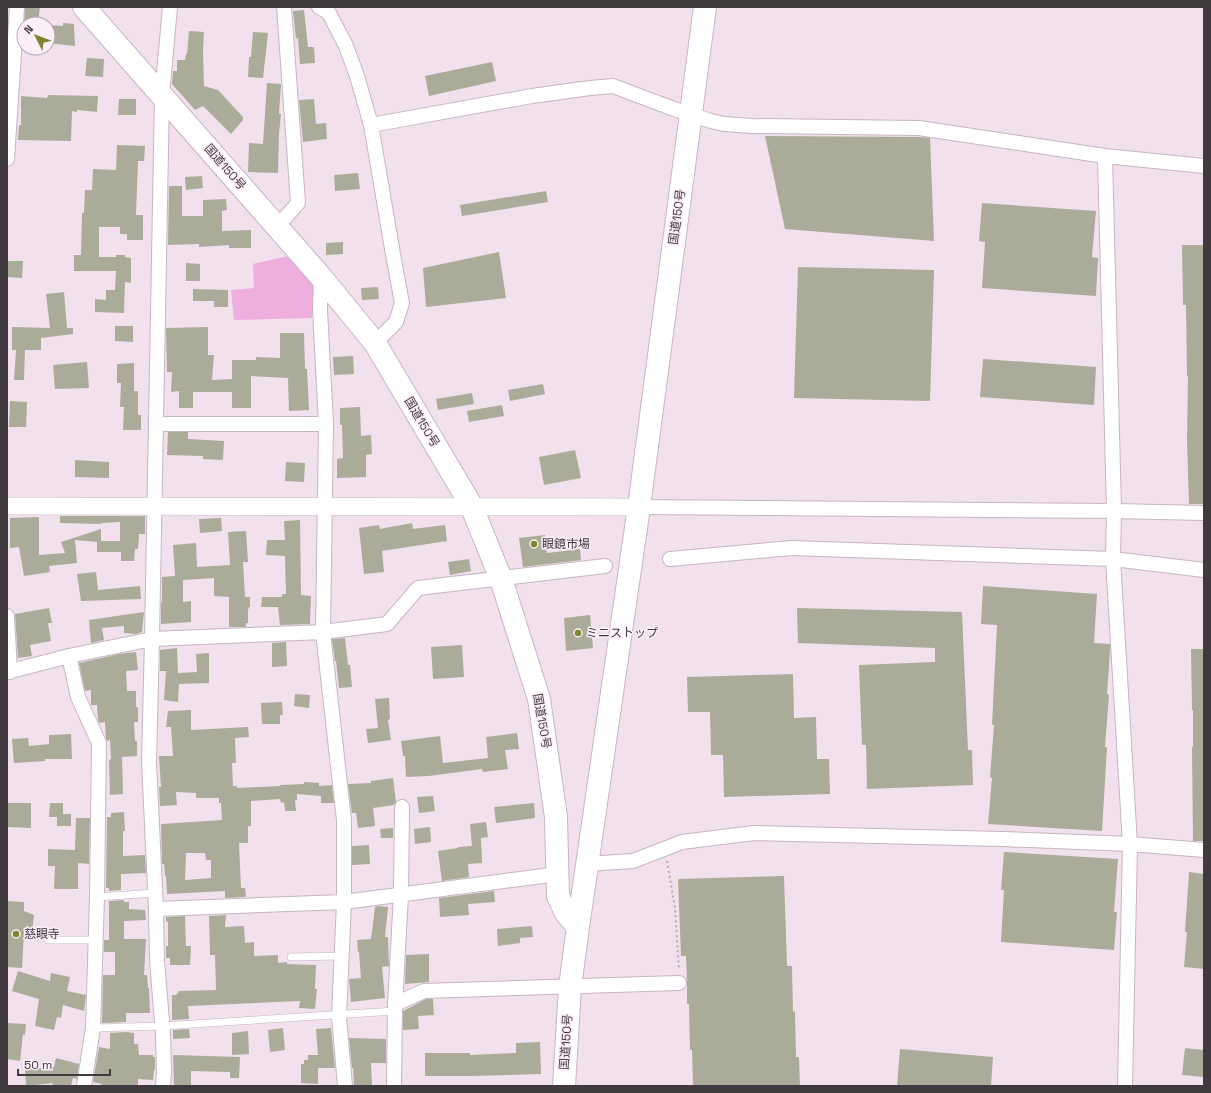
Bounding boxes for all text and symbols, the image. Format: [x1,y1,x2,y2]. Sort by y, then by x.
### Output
north arrow [16,16,56,56]
text: N [21,22,36,37]
street label: 国道150号 [201,141,249,193]
street label: 国道150号 [665,188,689,246]
street label: 国道150号 [401,394,443,450]
place label: 眼鏡市場 [542,536,590,552]
marker: 眼鏡市場 [529,539,539,549]
place label: ミニストップ [586,625,658,641]
marker: ミニストップ [573,628,583,638]
street label: 国道150号 [529,692,555,750]
place label: 慈眼寺 [24,926,60,942]
marker: 慈眼寺 [11,929,21,939]
street label: 国道150号 [556,1014,576,1070]
scale bar [18,1051,110,1077]
text: 50 m [24,1057,52,1073]

